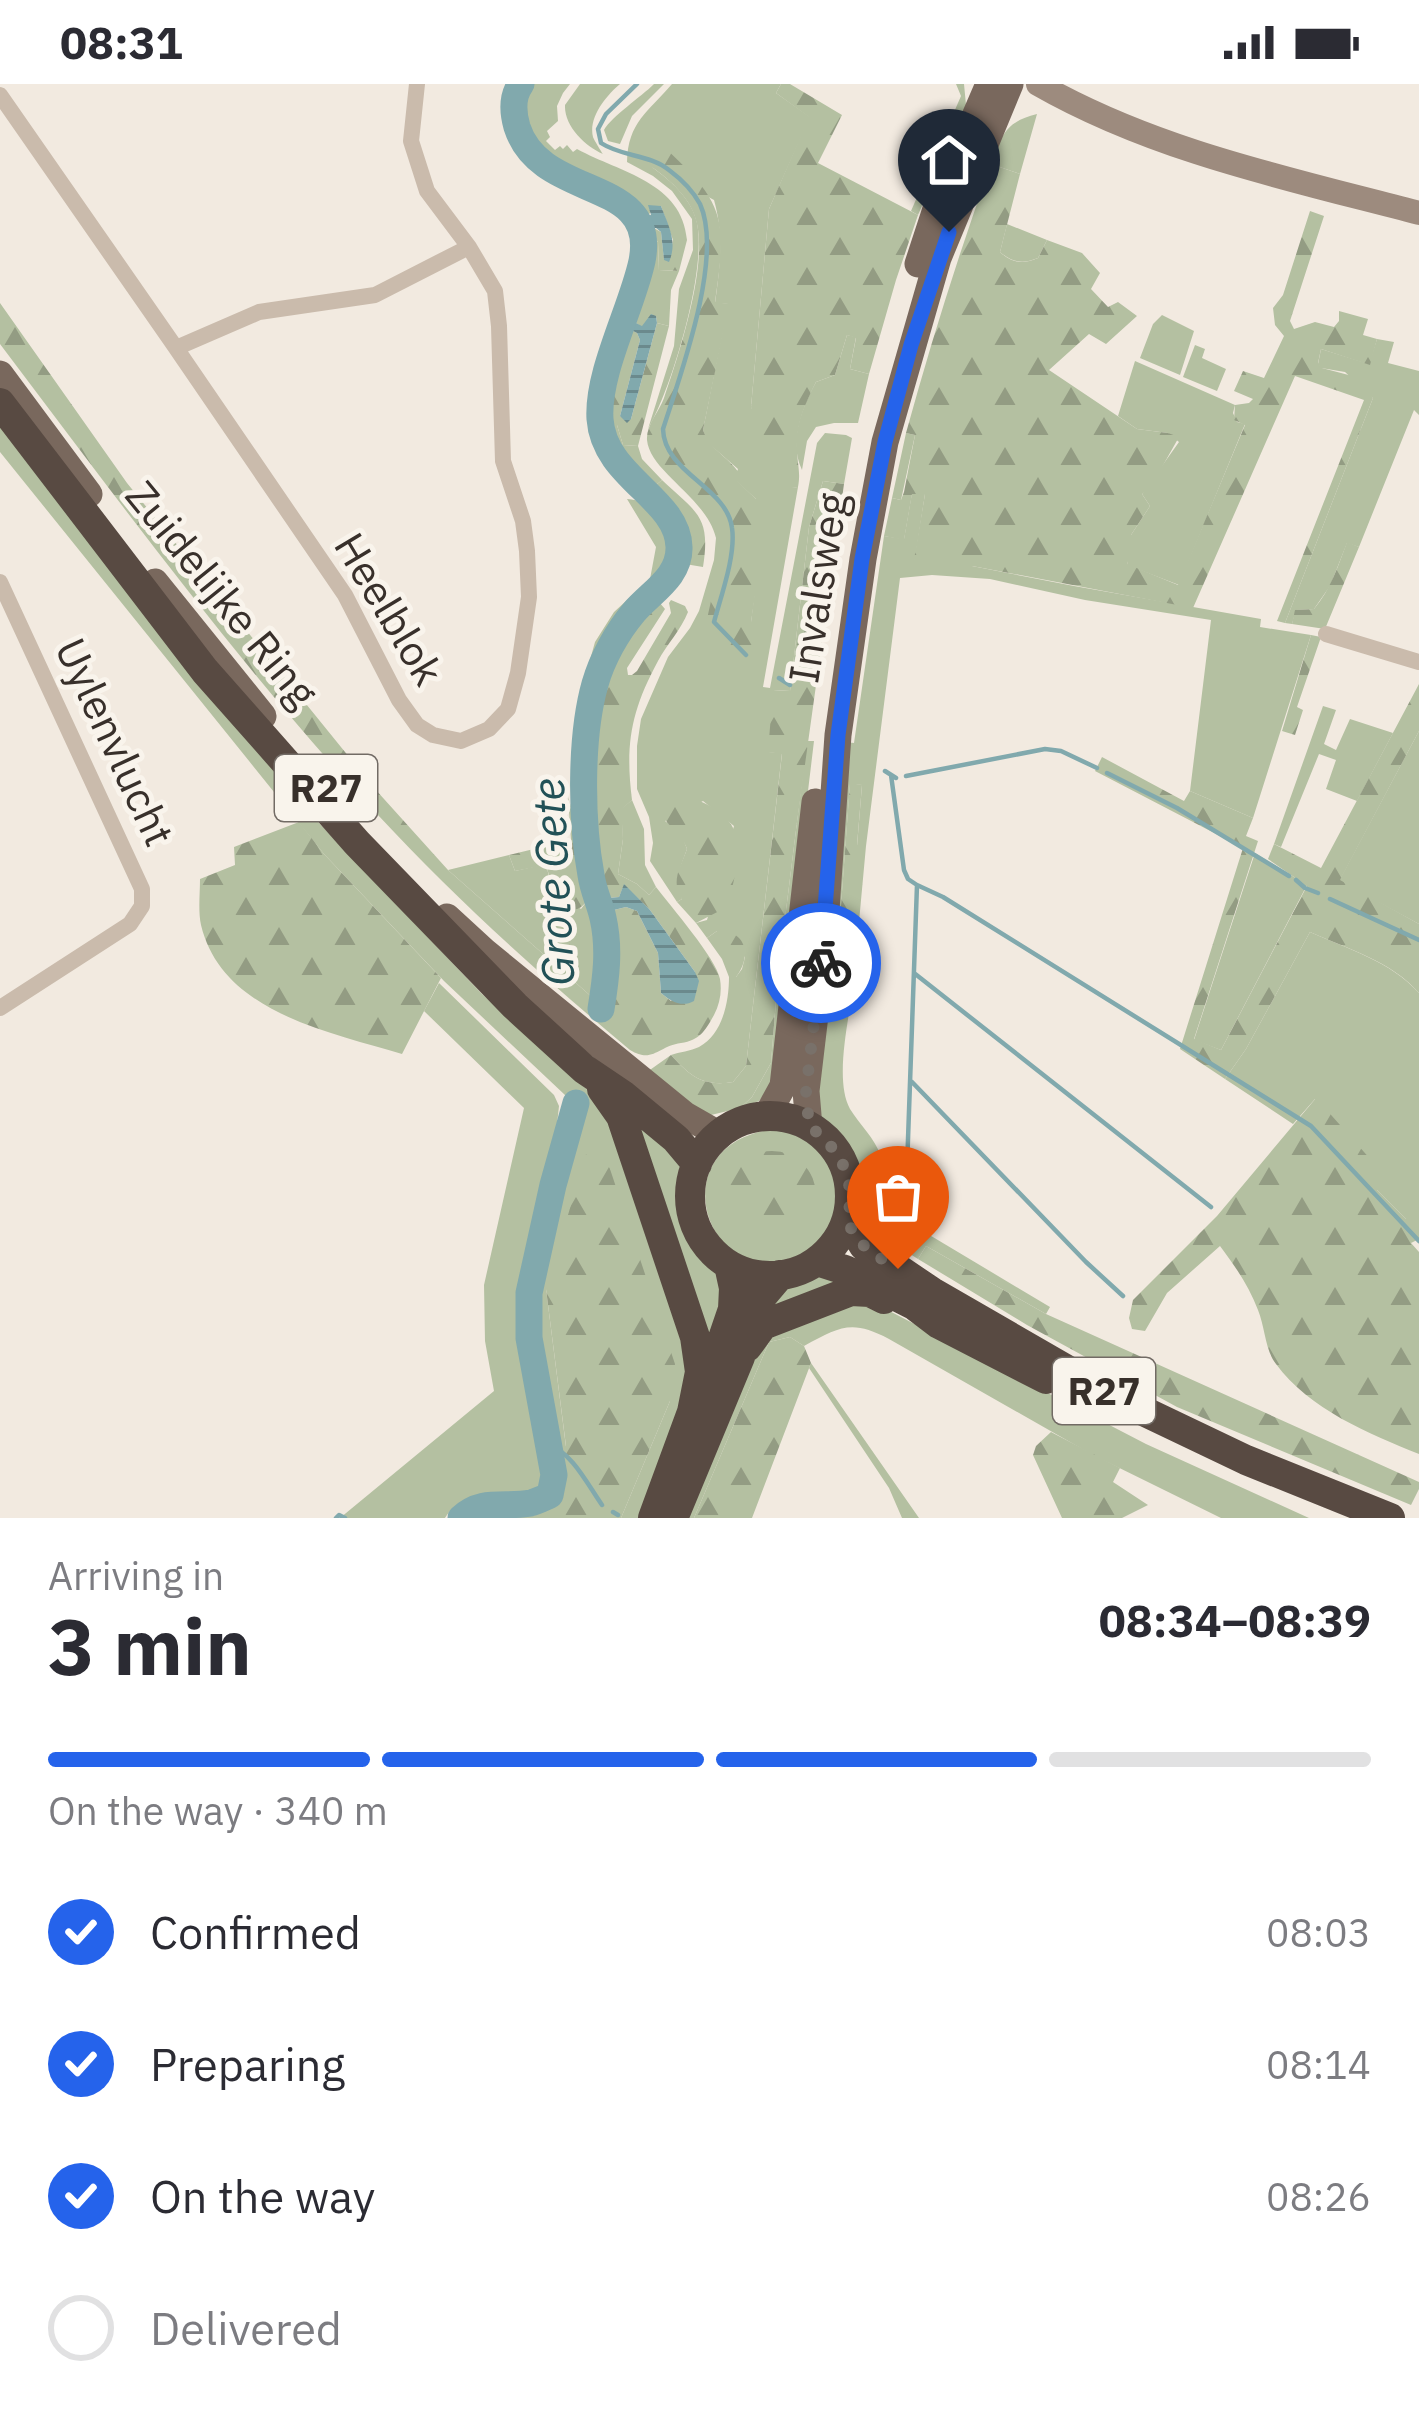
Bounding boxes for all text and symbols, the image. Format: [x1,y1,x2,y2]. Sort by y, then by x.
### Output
text: 08:31 [60,13,183,71]
pin [898,109,1000,232]
icon: home [916,127,982,193]
street label: Zuidelijke Ring [114,469,331,718]
street label: Invalsweg [775,489,860,687]
street label: Heelblok [322,522,456,695]
street label: Uylenvlucht [43,629,188,855]
road number: R27 [275,755,377,821]
water label: Grote Gete [518,777,586,987]
courier [761,903,881,1023]
icon: bike [788,930,854,996]
pin [847,1146,949,1269]
icon: bag [865,1164,931,1230]
road number: R27 [1053,1358,1155,1424]
text: Arriving in [48,1550,224,1601]
text: 08:34–08:39 [1099,1591,1371,1649]
text: 3 min [48,1595,252,1696]
text: On the way · 340 m [48,1785,388,1836]
icon: check [48,1899,114,1965]
text: Confirmed [150,1903,361,1961]
text: 08:03 [1266,1907,1371,1958]
icon: check [48,2031,114,2097]
text: Preparing [150,2035,345,2093]
text: 08:14 [1266,2039,1371,2090]
icon: check [48,2163,114,2229]
text: On the way [150,2167,375,2225]
text: 08:26 [1266,2171,1371,2222]
text: Delivered [150,2299,342,2357]

